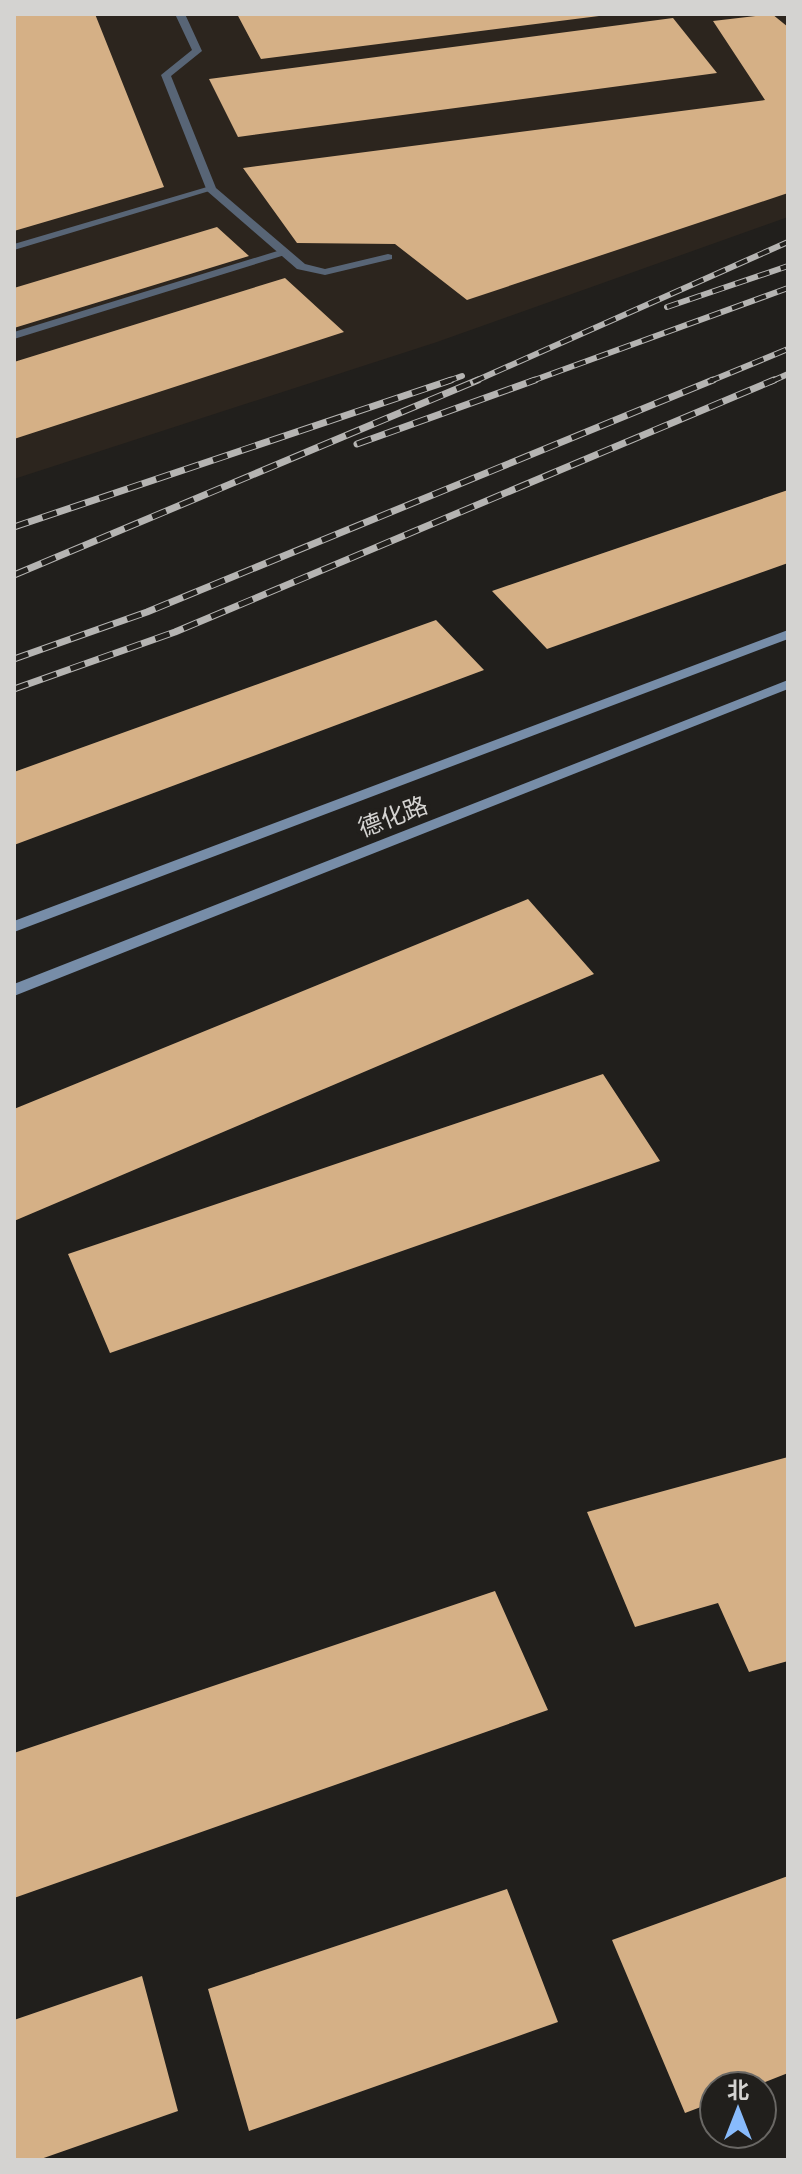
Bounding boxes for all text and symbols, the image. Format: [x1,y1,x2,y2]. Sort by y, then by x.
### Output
street label: 德化路 [354,791,431,842]
north arrow [698,2070,778,2150]
text: 北 [727,2078,749,2103]

